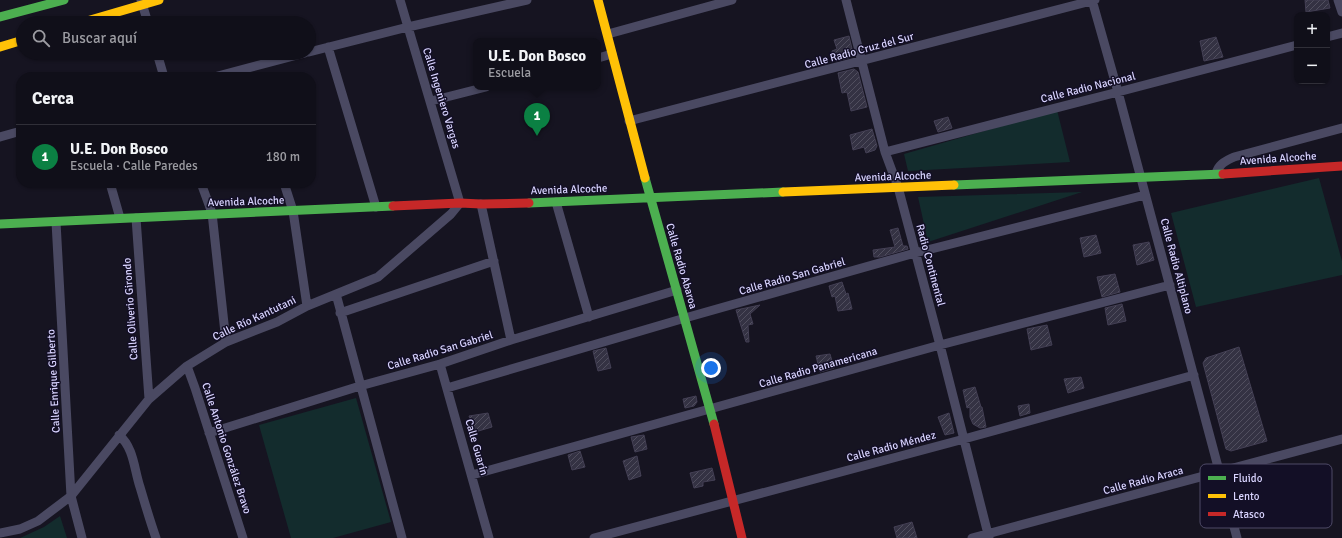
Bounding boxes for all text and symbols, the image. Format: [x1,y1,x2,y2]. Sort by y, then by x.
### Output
map controls [1294,12,1330,84]
button: + [1294,12,1330,48]
search box [16,16,316,60]
icon: search [30,27,52,49]
text: Buscar aquí [62,29,137,47]
street label: Calle Radio Cruz del Sur [803,30,915,71]
popup [473,38,601,90]
street label: Calle Ingeniero Vargas [420,46,463,150]
text: U.E. Don Bosco [488,47,586,65]
button: − [1294,48,1330,84]
text: Escuela [488,65,531,81]
street label: Calle Radio Nacional [1039,69,1137,106]
text: Cerca [32,88,74,109]
pin: 1 [524,103,550,136]
text: U.E. Don Bosco [70,140,168,158]
text: 1 [41,149,49,165]
text: 180 m [266,149,300,165]
street label: Avenida Alcoche [1239,149,1317,168]
text: Escuela · Calle Paredes [70,158,198,174]
street label: Avenida Alcoche [854,169,932,184]
street label: Avenida Alcoche [530,182,608,197]
street label: Avenida Alcoche [207,194,285,209]
street label: Calle Radio Altiplano [1158,217,1196,316]
street label: Calle Radio Abaroa [663,222,700,311]
street label: Radio Continental [913,223,948,308]
street label: Calle Radio San Gabriel [738,255,847,298]
street label: Calle Oliverio Girondo [120,257,141,361]
street label: Calle Río Kantutani [210,293,298,343]
street label: Calle Radio San Gabriel [386,328,495,373]
street label: Calle Enrique Gilberto [44,329,63,433]
street label: Calle Radio Panamericana [758,344,879,391]
your location [701,358,721,378]
street label: Calle Antonio González Bravo [199,381,254,516]
street label: Calle Guarín [462,417,491,477]
street label: Calle Radio Méndez [845,428,937,465]
street label: Calle Radio Araca [1102,463,1185,497]
legend [1200,464,1332,528]
text: Fluido [1233,472,1263,485]
text: Lento [1233,490,1260,503]
text: Atasco [1233,508,1265,521]

